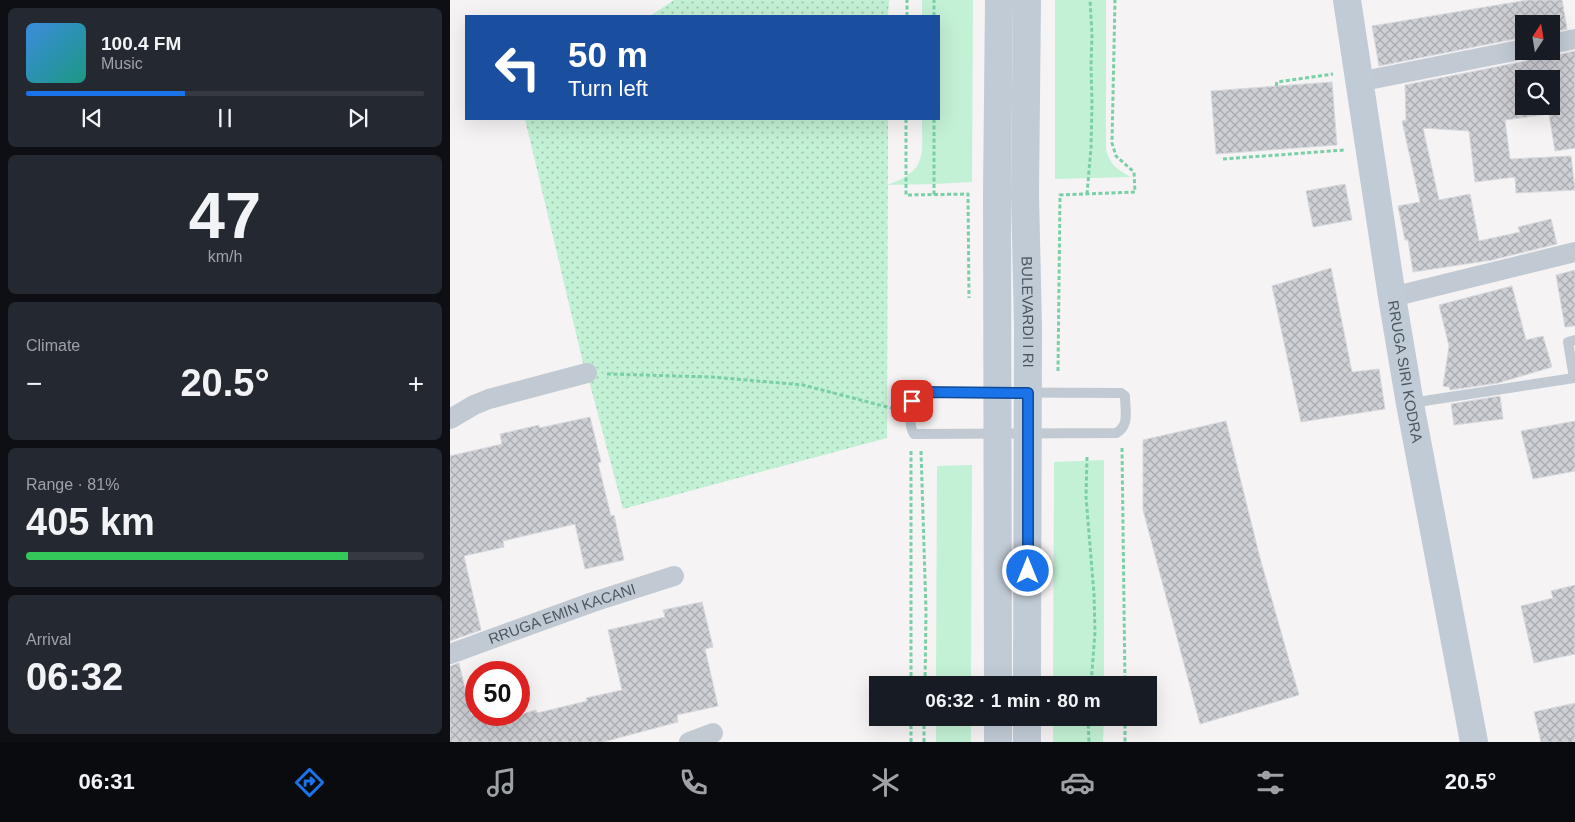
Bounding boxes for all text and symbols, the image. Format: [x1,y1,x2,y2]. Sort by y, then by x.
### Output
north arrow [1515,15,1560,60]
map controls [1515,15,1560,115]
text: 100.4 FM [101,33,181,54]
icon: left [485,35,550,100]
text: 50 m [568,35,648,74]
text: Music [101,55,143,72]
button: search [1515,70,1560,115]
text: Turn left [568,76,648,101]
icon: previous [78,104,106,132]
icon: pause [211,104,239,132]
icon: next [344,104,372,132]
text: 47 [189,179,261,252]
text: km/h [208,248,242,265]
street label: BULEVARDI I RI [1018,256,1037,368]
street label: RRUGA SIRI KODRA [1385,299,1426,444]
text: Climate [26,337,80,354]
text: 20.5° [180,362,270,404]
text: − [26,368,42,399]
text: + [408,368,424,399]
pin [891,380,933,422]
icon: arrive [898,387,926,415]
text: Range · 81% [26,476,119,493]
text: 405 km [26,501,155,543]
position arrow [1001,544,1053,596]
street label: RRUGA EMIN KACANI [486,580,638,647]
text: Arrival [26,631,71,648]
text: 06:32 [26,656,123,698]
speed limit sign: 50 [465,661,530,726]
text: 06:32 · 1 min · 80 m [925,690,1101,711]
icon: directions [292,765,327,800]
icon: music [484,765,519,800]
icon: phone [676,765,711,800]
icon: climate [868,765,903,800]
icon: car [1060,765,1095,800]
icon: filters [1253,765,1288,800]
text: 06:31 [79,769,135,794]
text: 20.5° [1445,769,1496,794]

